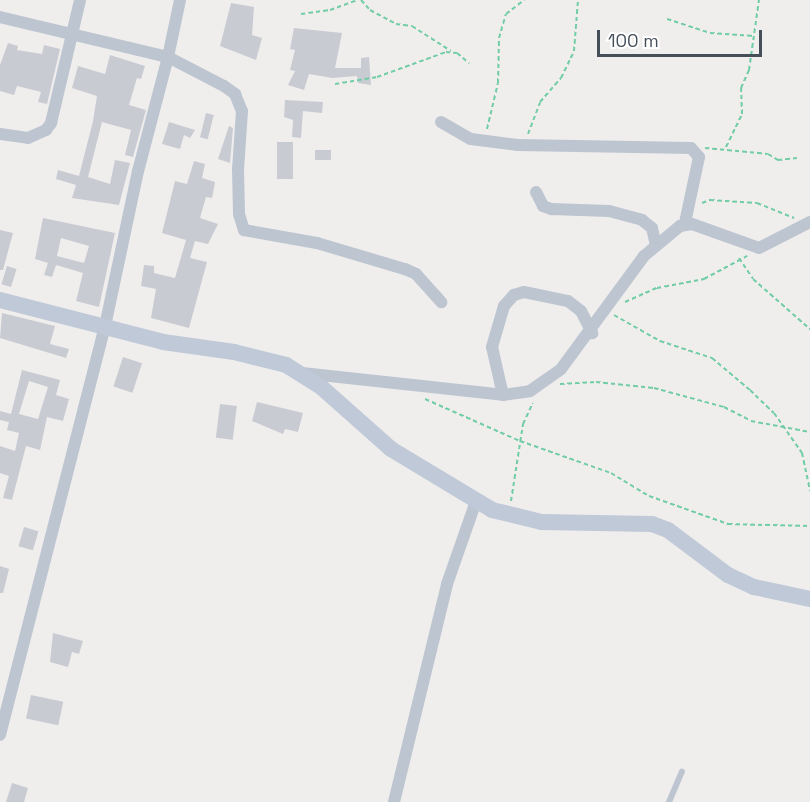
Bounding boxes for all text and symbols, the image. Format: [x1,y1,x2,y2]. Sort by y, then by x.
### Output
scale bar [600,18,765,56]
text: 100 m [608,29,659,52]

